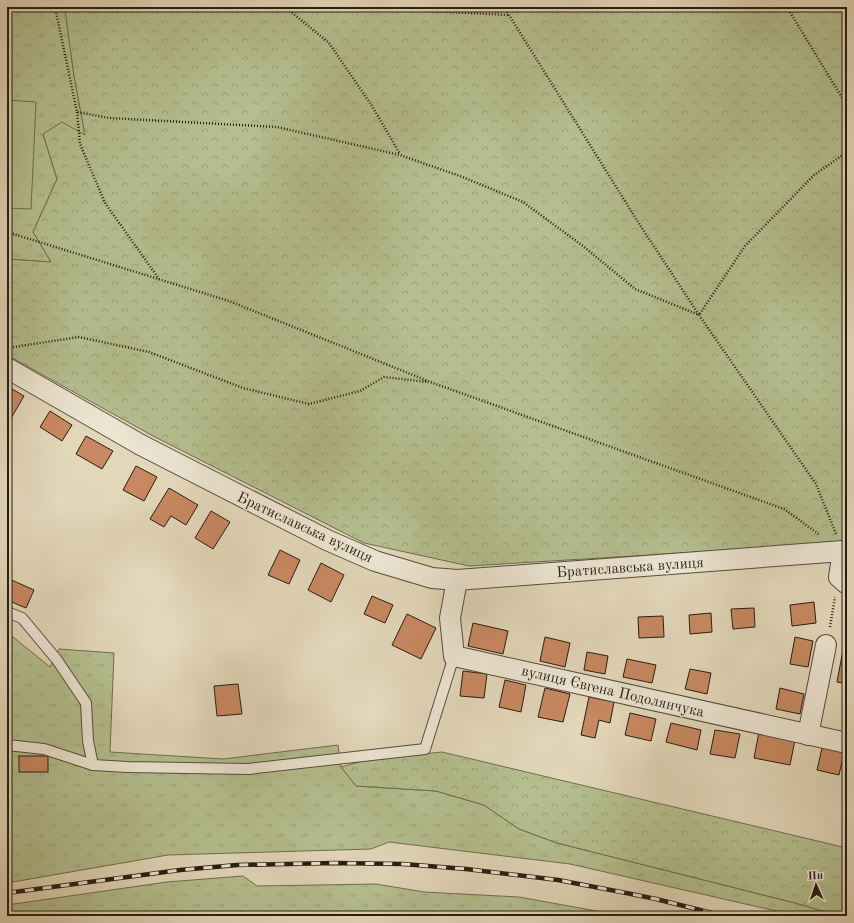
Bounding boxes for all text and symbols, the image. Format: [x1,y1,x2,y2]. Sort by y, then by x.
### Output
street label: Братиславська вулиця [234,490,375,566]
street label: Братиславська вулиця [556,556,704,581]
street label: вулиця Євгена Подолянчука [520,664,706,721]
north arrow [796,865,836,905]
text: Пн [808,871,823,882]

